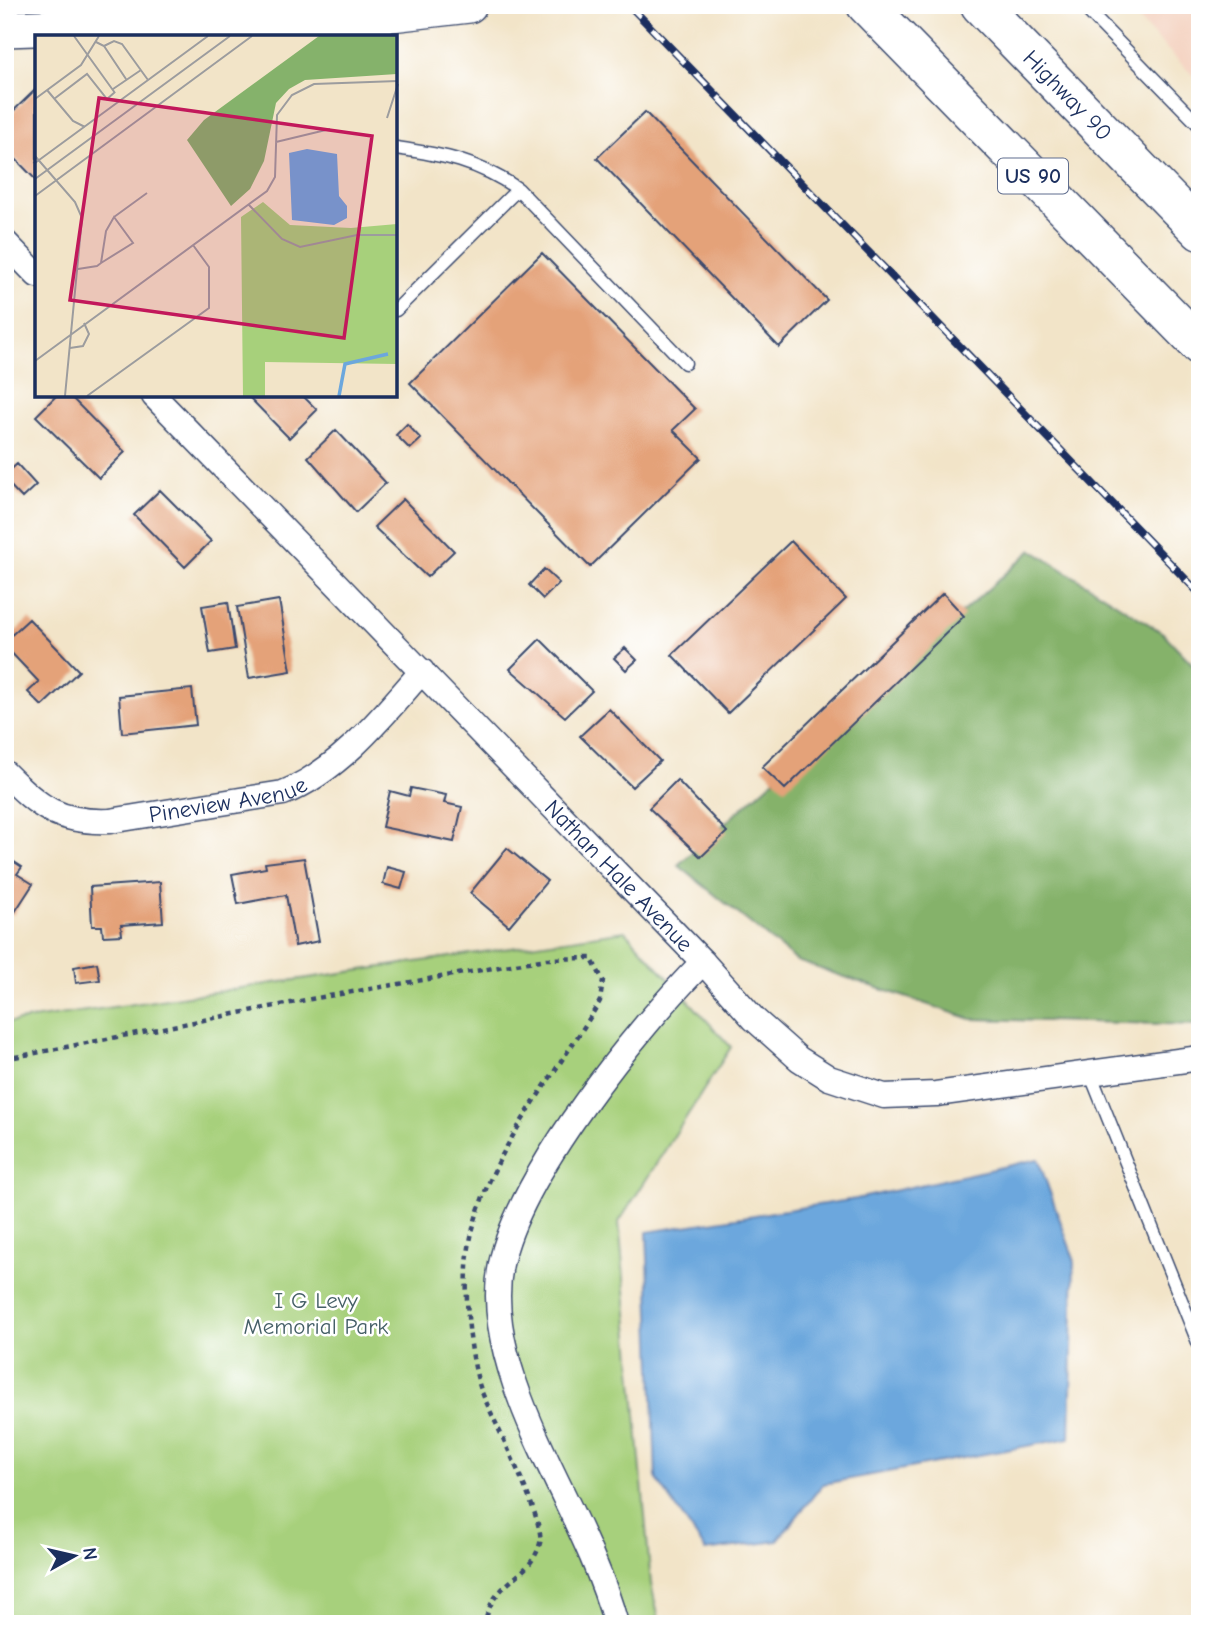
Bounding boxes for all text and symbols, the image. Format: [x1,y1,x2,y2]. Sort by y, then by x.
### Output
inset map [35,35,397,397]
street label: Highway 90 [1017,45,1118,147]
road number: US 90 [998,158,1068,194]
street label: Pineview Avenue [147,771,312,828]
street label: Nathan Hale Avenue [539,794,698,957]
park label: I G Levy Memorial Park [244,1287,388,1340]
north arrow [38,1520,108,1590]
text: N [78,1546,102,1561]

